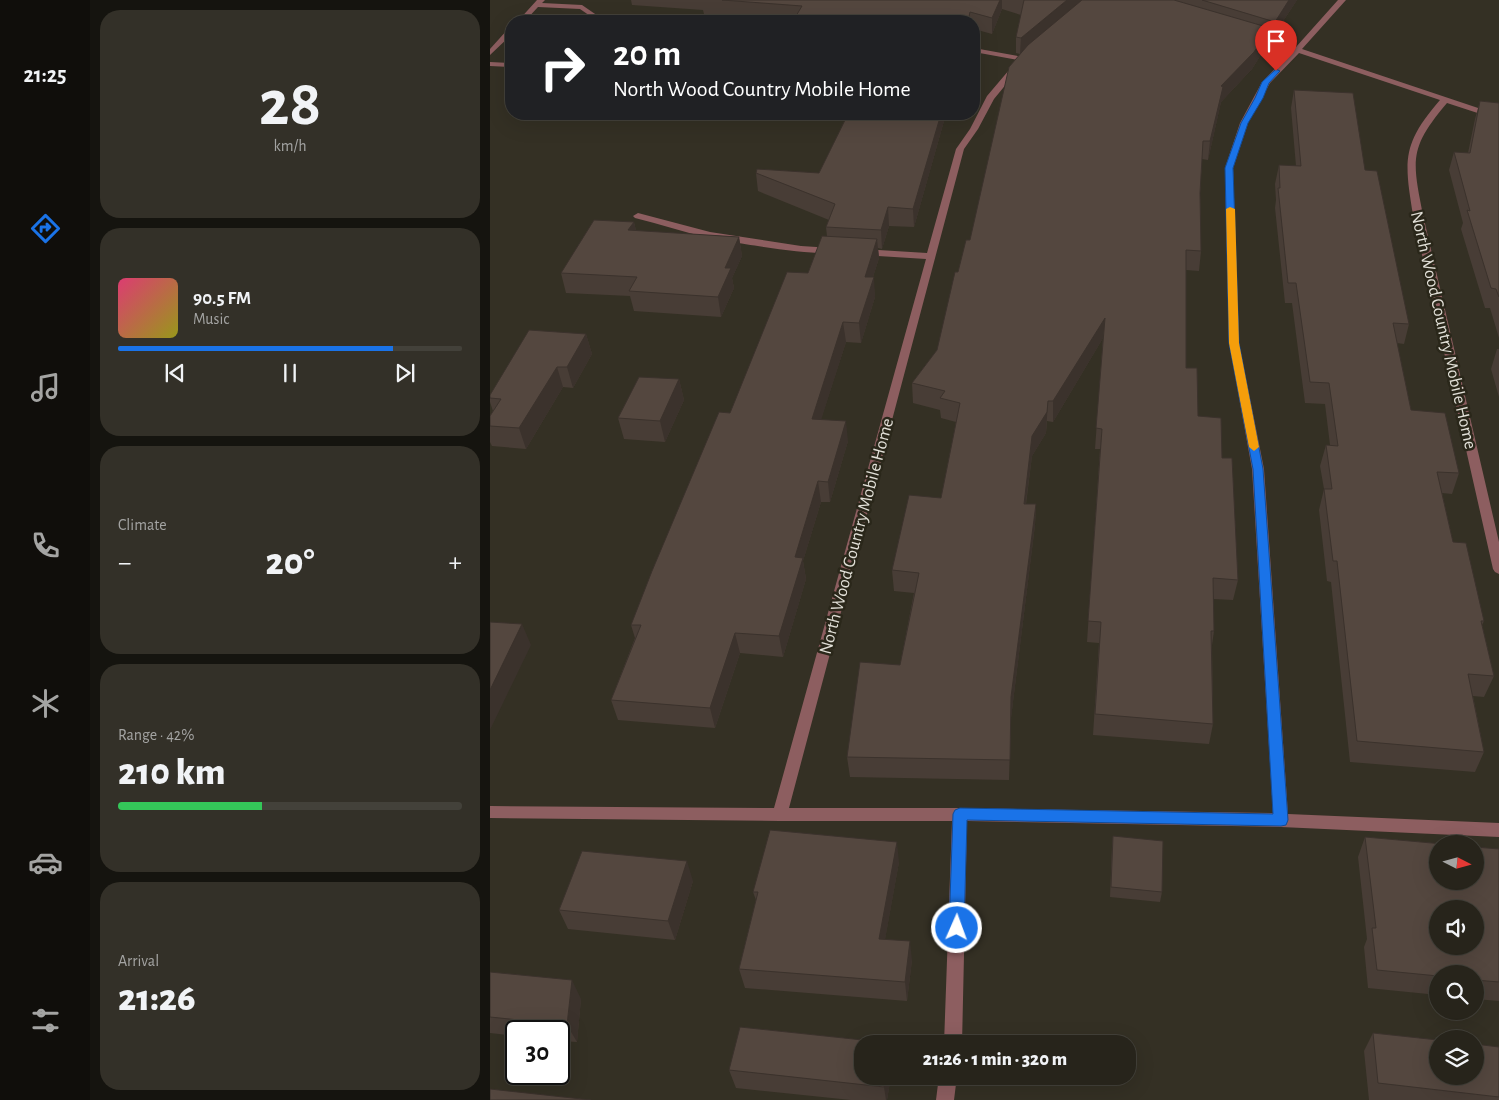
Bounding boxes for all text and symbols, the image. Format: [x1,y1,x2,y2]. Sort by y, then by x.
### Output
pin [1255,20,1297,71]
icon: arrive [1262,27,1290,55]
icon: right [530,35,595,100]
text: 20 m [613,37,681,72]
text: 21:25 [23,64,67,86]
text: 28 [259,72,321,137]
text: North Wood Country Mobile Home [613,78,911,100]
text: km/h [273,138,307,154]
street label: North Wood Country Mobile Home [1407,210,1479,451]
icon: directions [28,211,63,246]
text: 90.5 FM [193,289,251,308]
text: Music [193,311,229,327]
icon: previous [161,359,189,387]
icon: pause [276,359,304,387]
icon: next [391,359,419,387]
icon: music [28,370,63,405]
street label: North Wood Country Mobile Home [817,416,897,656]
text: Climate [118,517,167,533]
icon: phone [28,528,63,563]
text: 20° [266,544,314,582]
text: − [118,549,131,577]
text: + [449,549,462,577]
icon: climate [28,686,63,721]
text: Range · 42% [118,727,194,743]
text: 210 km [118,754,226,792]
north arrow [1429,835,1484,890]
map controls [1429,835,1484,1085]
icon: car [28,845,63,880]
button: sound [1429,900,1484,955]
position arrow [930,901,982,953]
text: Arrival [118,953,159,969]
button: search [1429,965,1484,1020]
text: 21:26 [118,980,196,1018]
icon: filters [28,1003,63,1038]
speed limit sign: 30 [505,1020,570,1085]
button: layers [1429,1030,1484,1085]
text: 21:26 · 1 min · 320 m [923,1050,1067,1069]

